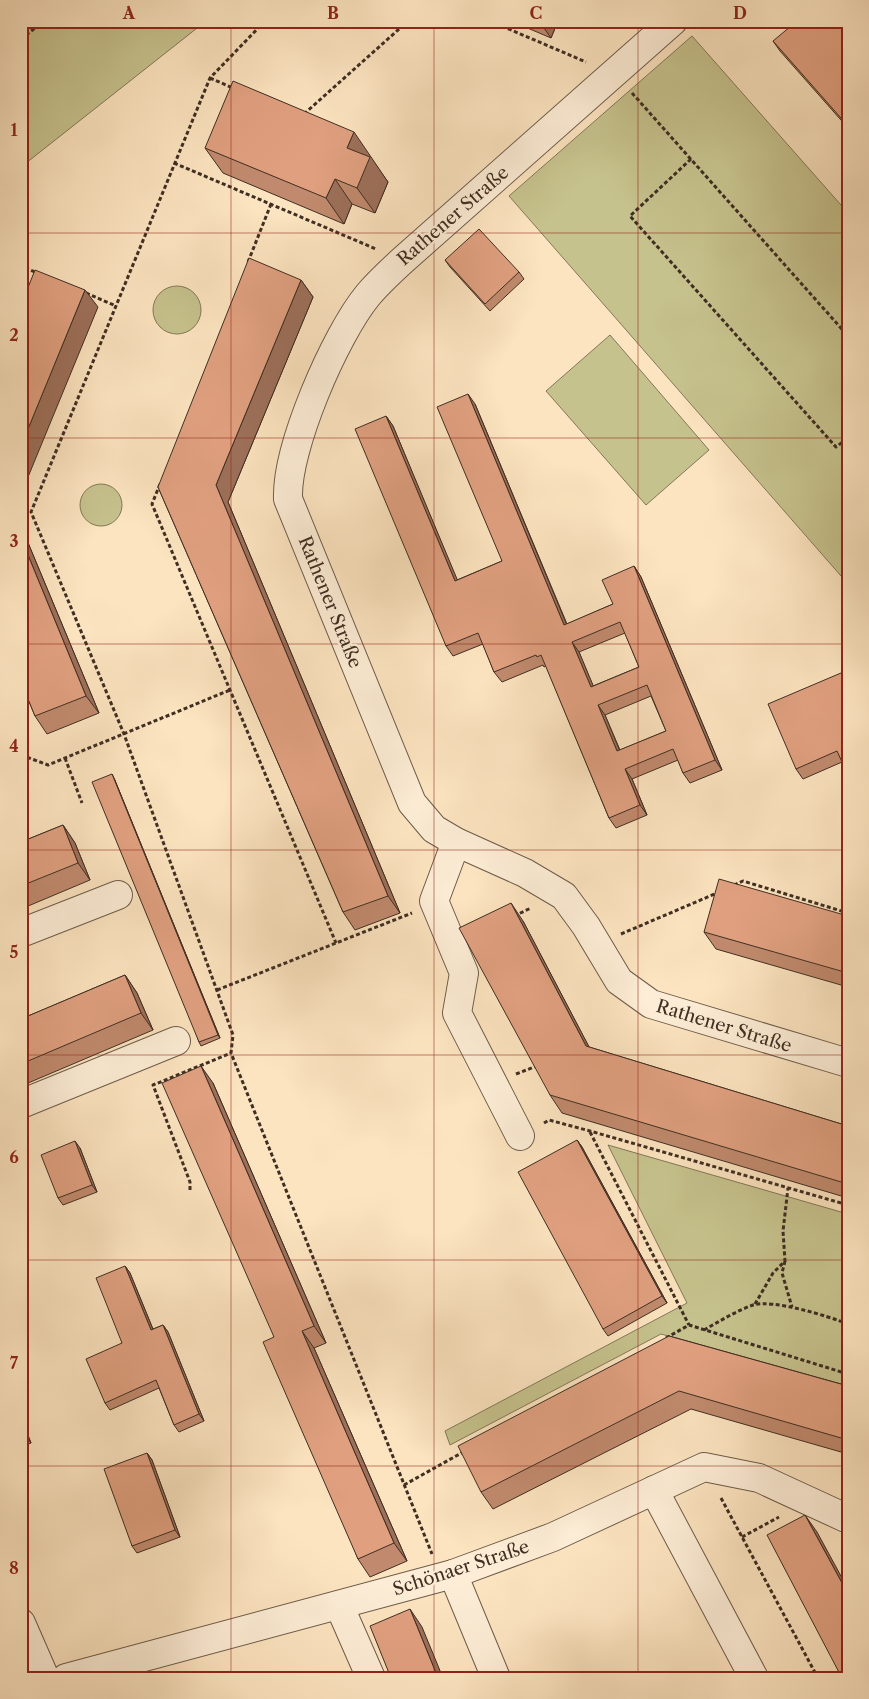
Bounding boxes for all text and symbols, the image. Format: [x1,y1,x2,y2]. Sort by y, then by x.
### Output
text: A [122,3,136,23]
text: B [327,3,339,23]
text: C [530,3,542,23]
text: D [733,3,747,23]
text: 1 [10,120,18,140]
street label: Rathener Straße [393,162,513,270]
text: 2 [9,325,19,345]
text: 3 [9,531,19,551]
street label: Rathener Straße [293,533,367,671]
text: 4 [9,736,19,756]
text: 5 [10,942,19,962]
street label: Rathener Straße [654,995,794,1057]
text: 6 [9,1147,19,1167]
text: 7 [10,1353,19,1373]
street label: Schönaer Straße [390,1536,532,1600]
text: 8 [9,1558,19,1578]

